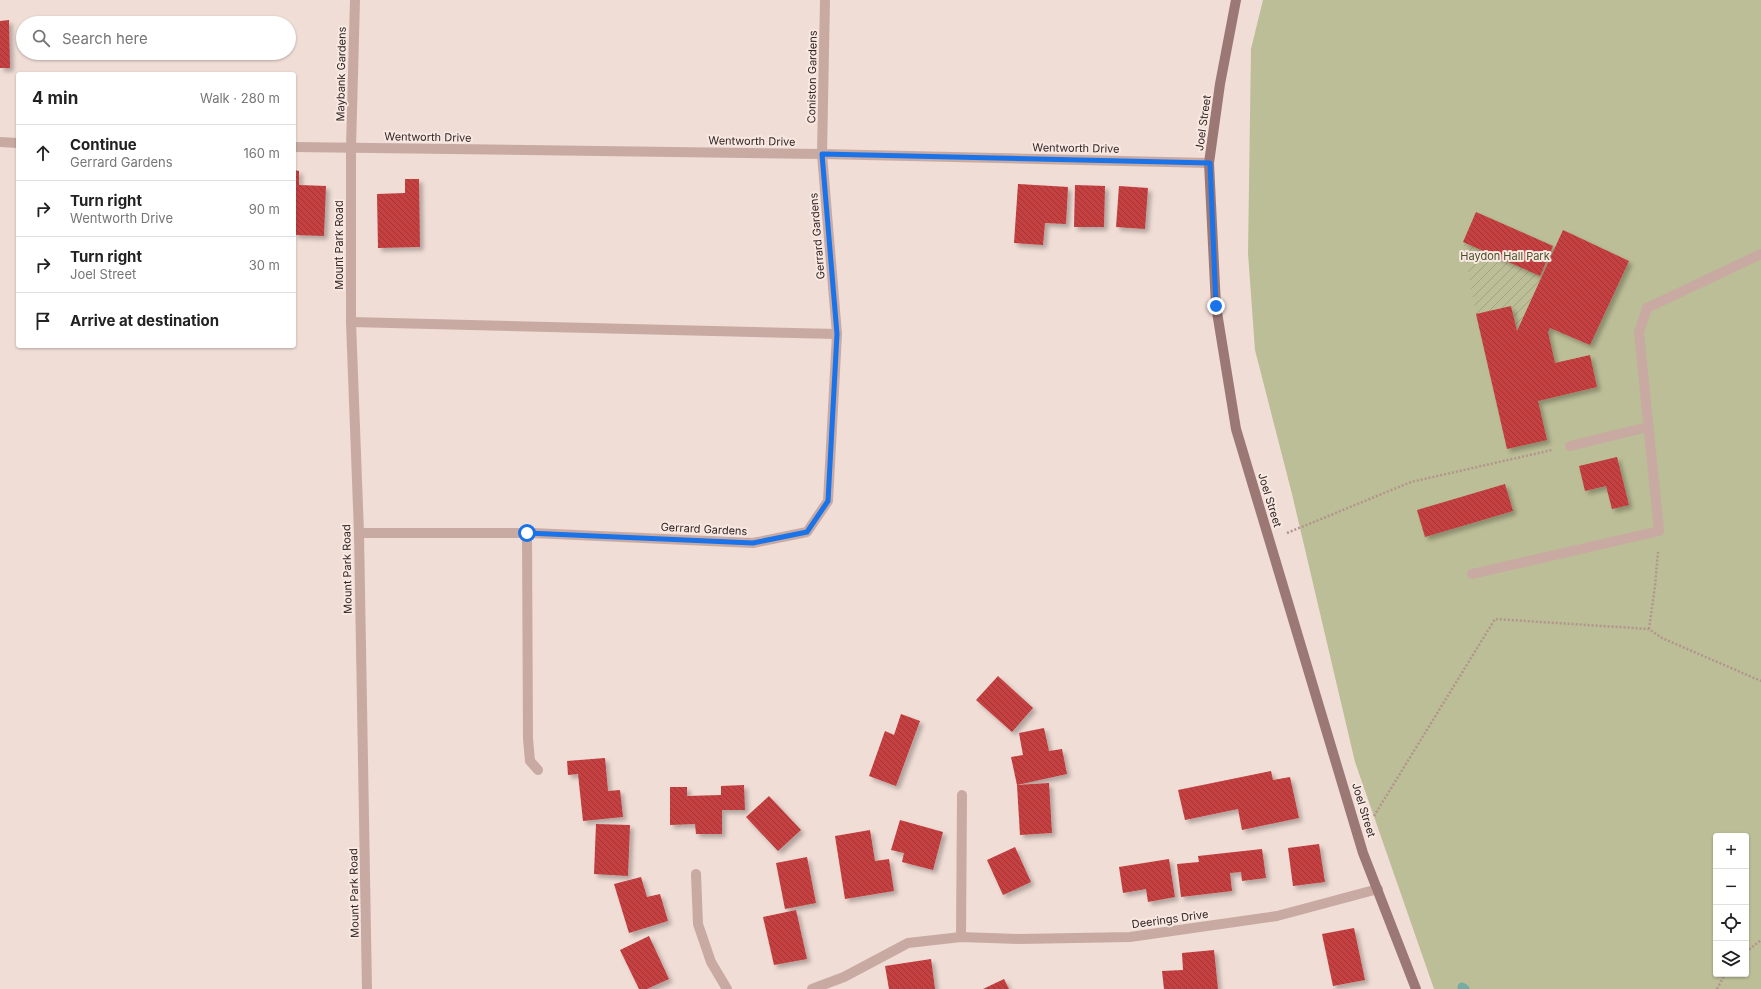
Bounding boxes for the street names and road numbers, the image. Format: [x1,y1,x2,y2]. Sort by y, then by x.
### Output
street label: Maybank Gardens [333,26,349,121]
street label: Coniston Gardens [804,30,820,124]
street label: Joel Street [1192,94,1214,152]
street label: Wentworth Drive [384,129,472,145]
street label: Wentworth Drive [708,133,796,149]
street label: Wentworth Drive [1032,140,1120,156]
street label: Gerrard Gardens [806,192,828,280]
street label: Mount Park Road [332,200,346,290]
street label: Joel Street [1255,471,1285,529]
street label: Gerrard Gardens [660,520,748,538]
street label: Mount Park Road [339,524,355,614]
street label: Joel Street [1349,781,1379,839]
street label: Mount Park Road [346,848,362,938]
street label: Deerings Drive [1131,907,1209,931]

